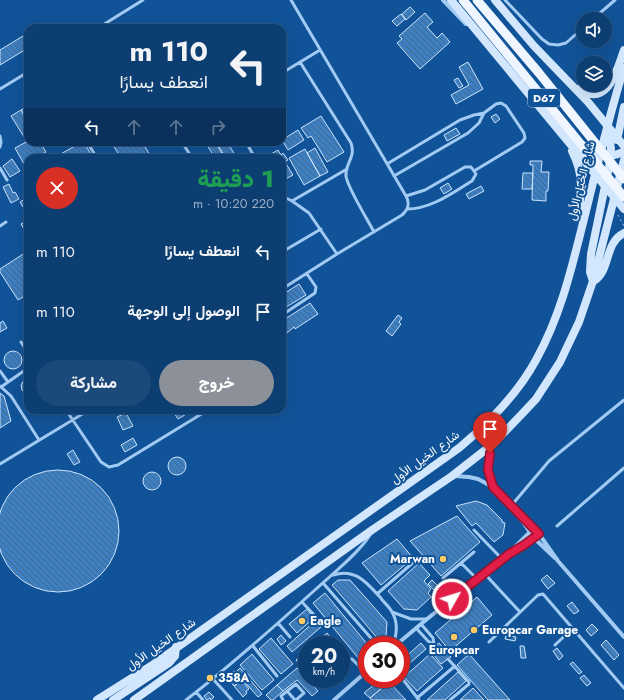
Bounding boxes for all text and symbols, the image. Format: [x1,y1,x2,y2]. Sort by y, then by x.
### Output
map controls [576,12,612,92]
button: sound [576,12,612,48]
text: 110 m [130,31,208,72]
icon: left [222,40,274,92]
button: layers [576,56,612,92]
text: انعطف يسارًا [119,69,208,95]
road number: D67 [528,89,560,107]
icon: left [81,116,103,138]
icon: ahead [123,116,145,138]
icon: ahead [165,116,187,138]
icon: right [207,116,229,138]
street label: شارع الخيل الأول [562,139,600,223]
text: 1 دقيقة [197,161,274,196]
button: close [36,167,78,209]
text: 220 m · 10:20 [193,194,274,213]
text: انعطف يسارًا [165,240,240,262]
text: 110 m [36,241,75,263]
icon: left [252,241,274,263]
text: الوصول إلى الوجهة [127,300,240,322]
text: 110 m [36,301,75,323]
icon: arrive [252,301,274,323]
button: مشاركة [36,360,151,406]
button: خروج [159,360,274,406]
pin [473,412,507,453]
icon: arrive [479,418,501,440]
street label: شارع الخيل الأول [387,426,463,488]
place label: Marwan [390,550,435,568]
marker: Marwan [438,554,448,564]
position arrow [431,578,473,620]
place label: Eagle [310,612,341,630]
street label: شارع الخيل الأول [123,613,199,675]
marker: Eagle [297,616,307,626]
place label: Europcar Garage [482,621,578,639]
marker: Europcar Garage [469,625,479,635]
marker: Europcar [449,632,459,642]
speed limit sign: 30 [358,636,410,688]
place label: Europcar [429,641,479,659]
text: 20 [311,642,337,671]
text: km/h [313,664,335,679]
place label: 358A [218,669,250,687]
marker: 358A [205,673,215,683]

